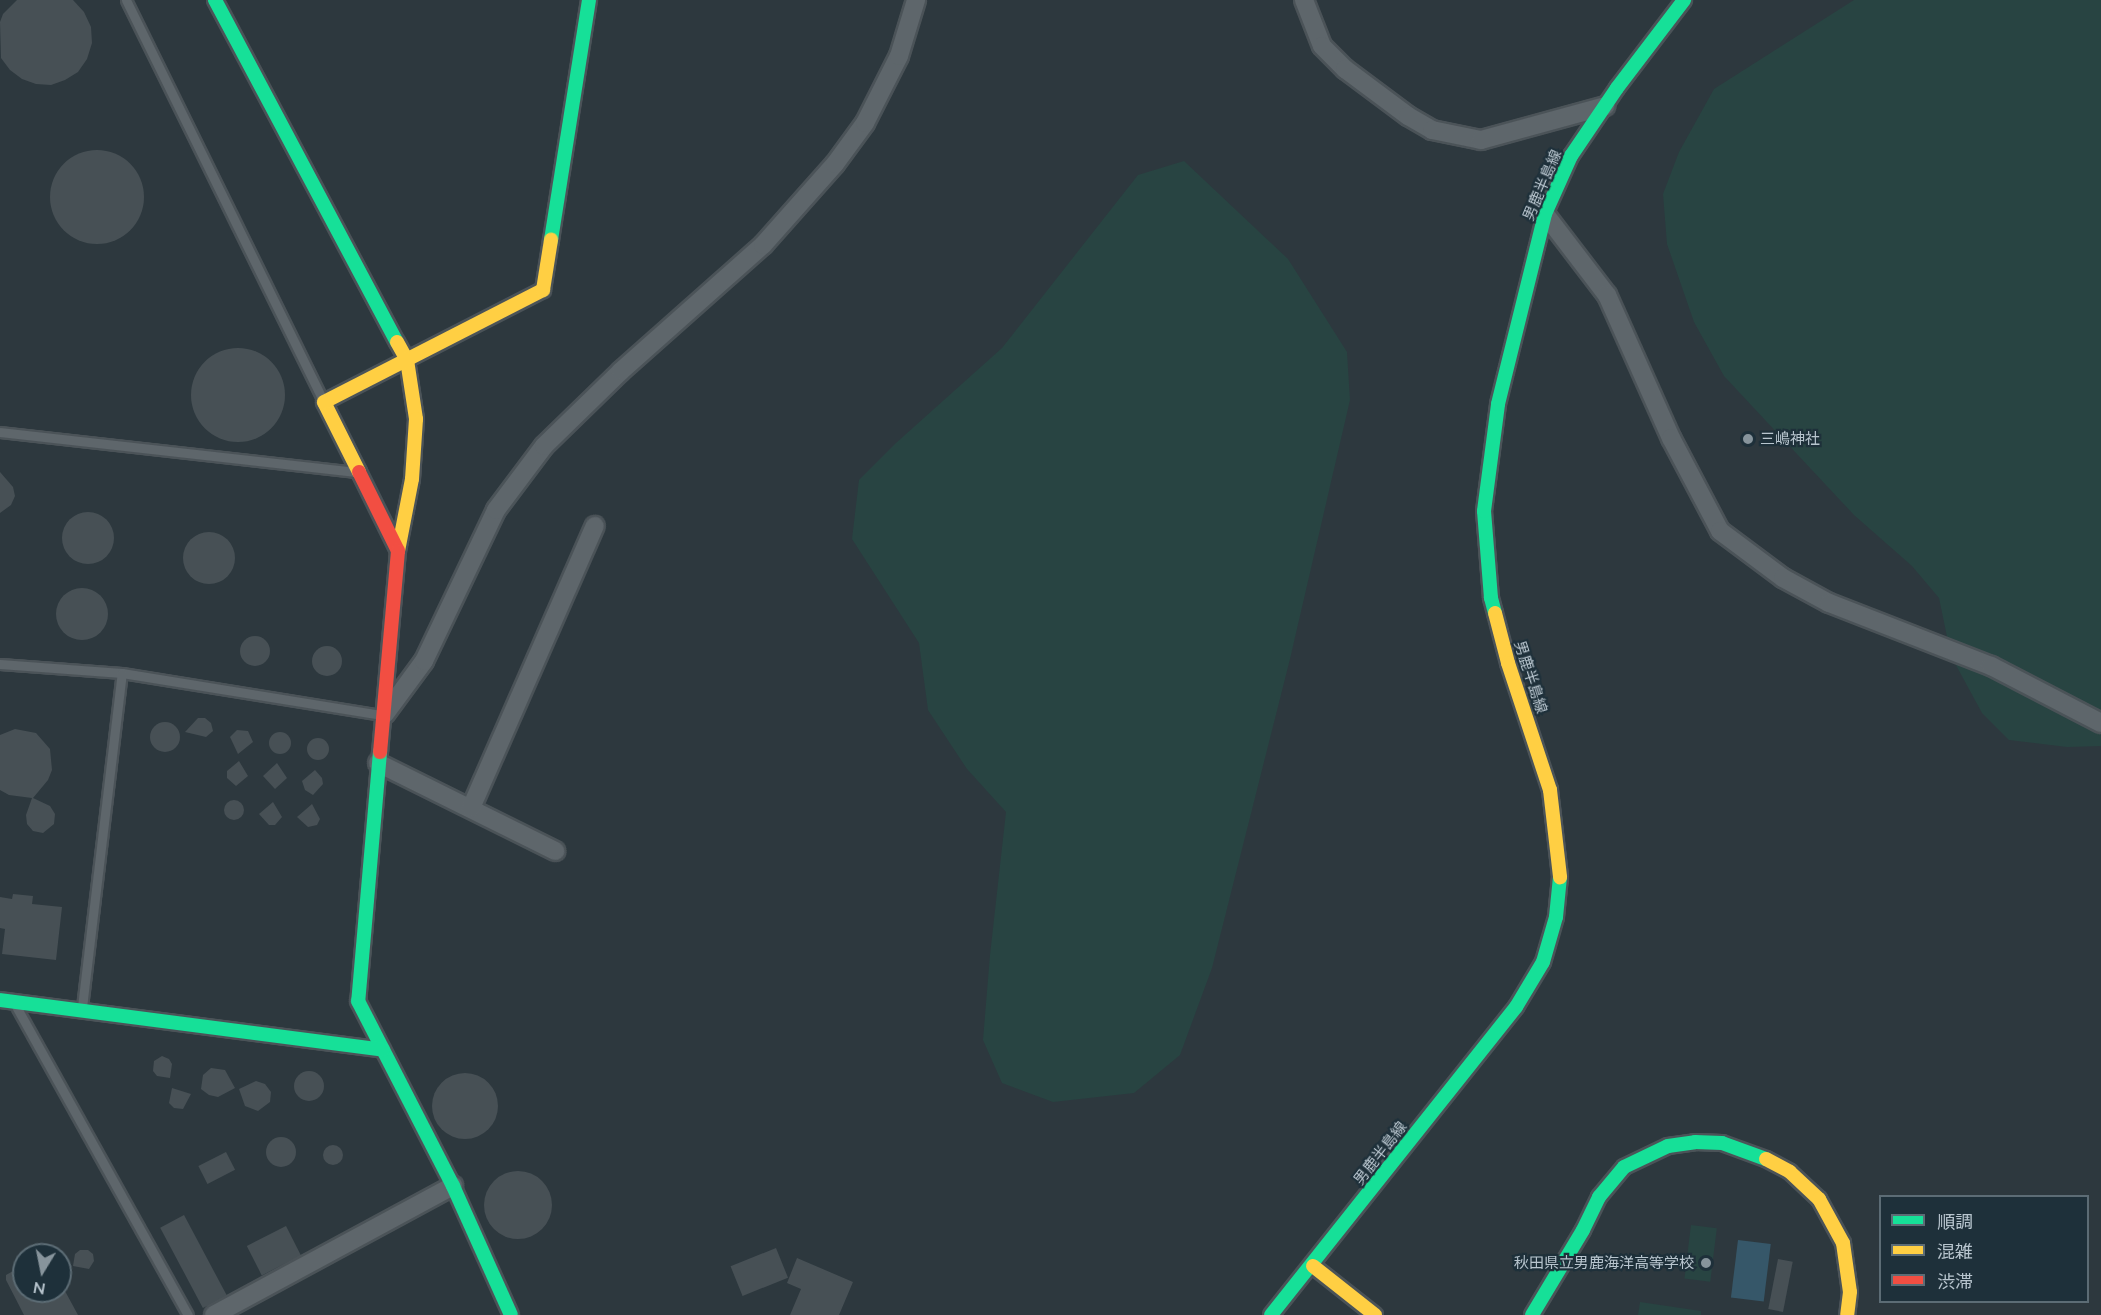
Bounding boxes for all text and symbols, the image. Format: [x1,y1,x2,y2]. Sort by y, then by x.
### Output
street label: 男鹿半島線 [1519,147,1565,223]
place label: 三嶋神社 [1760,430,1820,448]
marker: 三嶋神社 [1741,432,1755,446]
street label: 男鹿半島線 [1511,639,1551,715]
street label: 男鹿半島線 [1350,1118,1410,1188]
legend [1879,1195,2089,1303]
text: 順調 [1937,1210,1973,1233]
text: 混雑 [1937,1240,1973,1263]
north arrow [12,1243,72,1303]
place label: 秋田県立男鹿海洋高等学校 [1514,1254,1694,1272]
marker: 秋田県立男鹿海洋高等学校 [1699,1256,1713,1270]
text: 渋滞 [1937,1270,1973,1293]
text: N [32,1278,47,1300]

